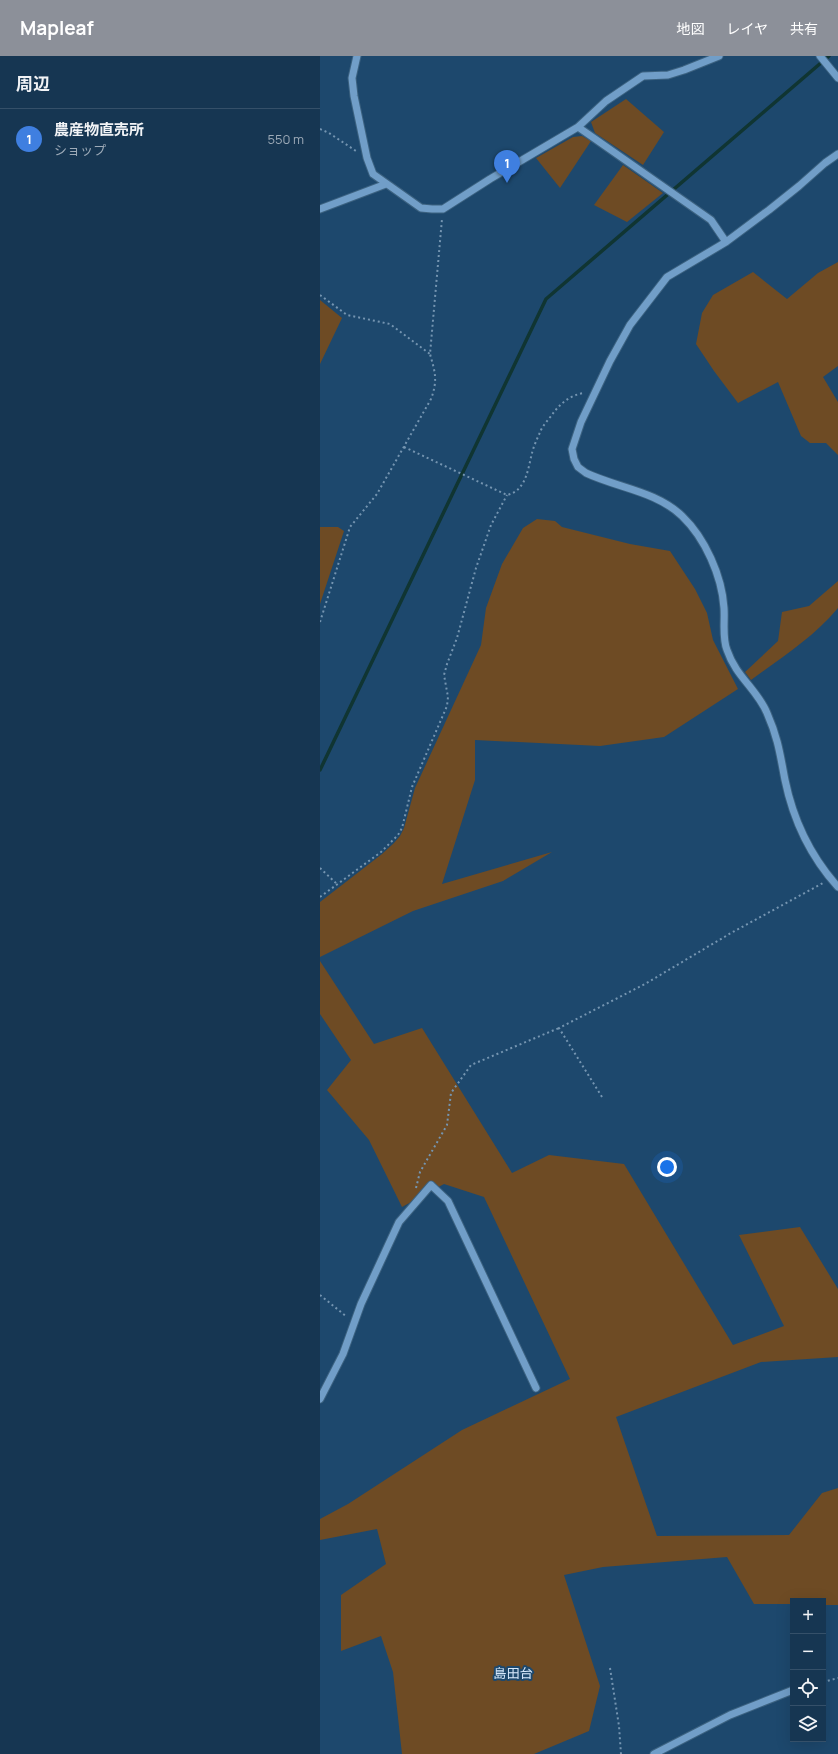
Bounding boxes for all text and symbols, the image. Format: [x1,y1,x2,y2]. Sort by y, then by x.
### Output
text: Mapleaf [20,15,94,41]
text: 地図 [676,19,704,38]
text: レイヤ [726,19,768,38]
text: 共有 [790,19,818,38]
text: 周辺 [16,72,50,95]
text: 農産物直売所 [54,119,144,140]
text: 1 [26,130,32,148]
text: 550 m [267,130,304,148]
text: ショップ [54,141,106,159]
pin: 1 [494,150,520,183]
your location [657,1157,677,1177]
map controls [790,1598,826,1742]
button: + [790,1598,826,1634]
button: − [790,1634,826,1670]
district label: 島田台 [493,1664,533,1682]
button: locate [790,1670,826,1706]
button: layers [790,1706,826,1742]

